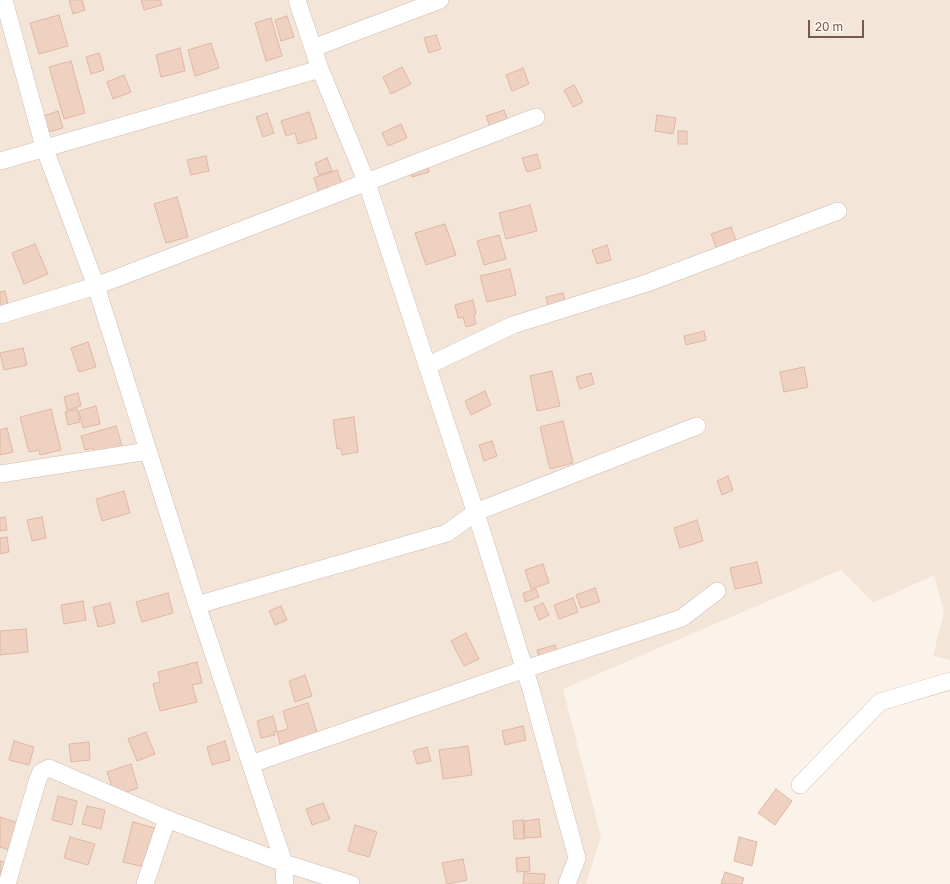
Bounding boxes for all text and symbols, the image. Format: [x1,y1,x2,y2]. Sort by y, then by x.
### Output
scale bar [810,12,866,38]
text: 20 m [815,19,843,34]

